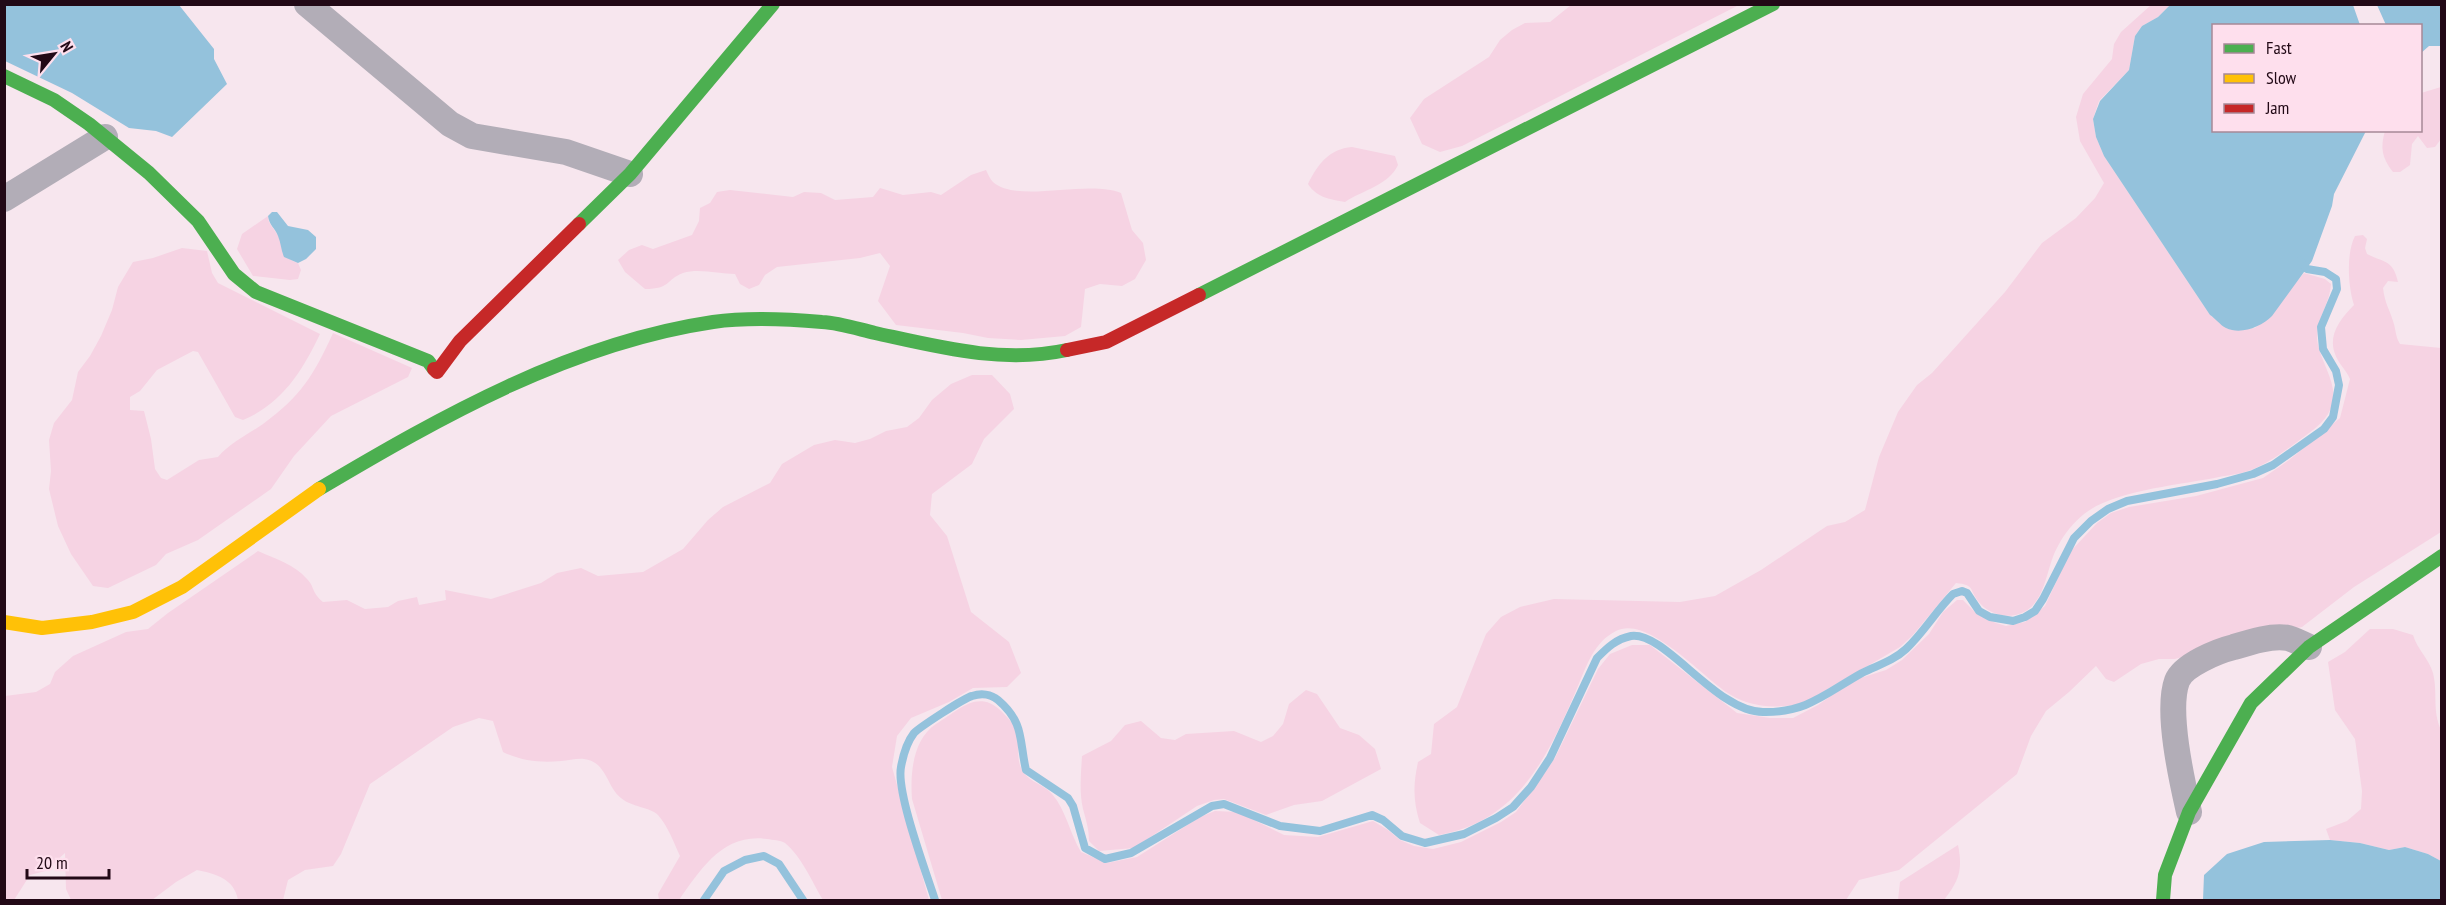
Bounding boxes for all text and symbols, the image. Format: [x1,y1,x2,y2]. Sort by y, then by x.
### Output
north arrow [24,24,84,84]
legend [2212,24,2422,132]
text: Fast [2266,36,2292,59]
text: N [56,38,78,55]
text: Slow [2266,66,2297,89]
text: Jam [2265,96,2289,119]
scale bar [27,842,110,880]
text: 20 m [36,851,68,874]

